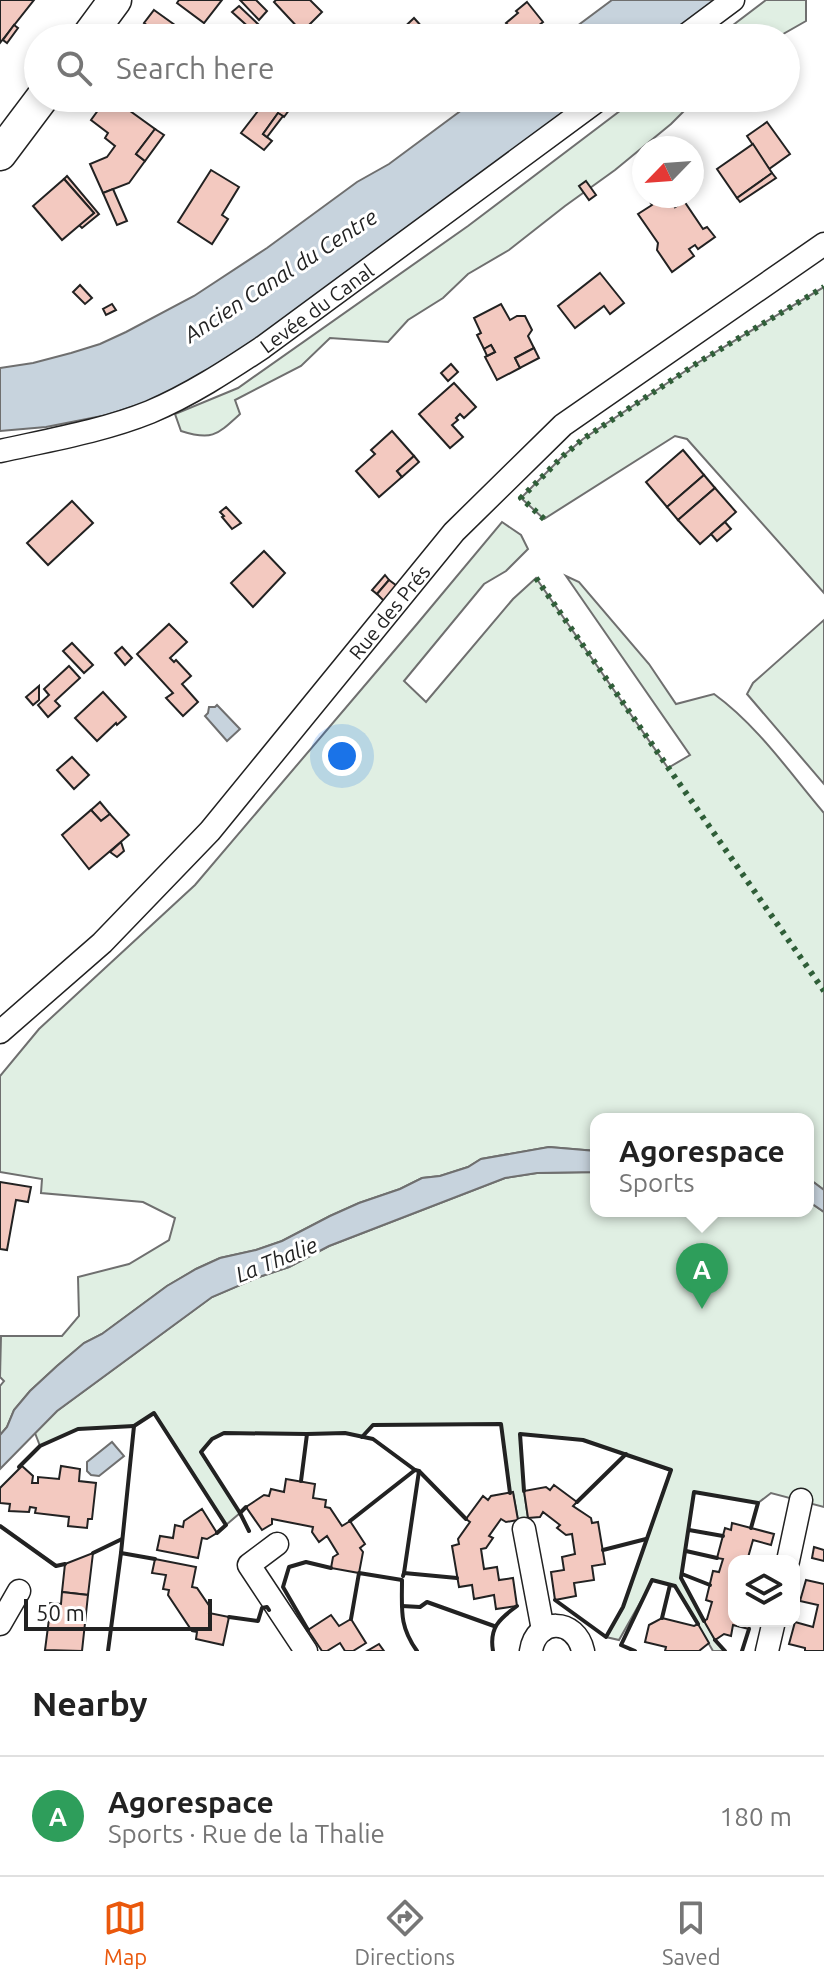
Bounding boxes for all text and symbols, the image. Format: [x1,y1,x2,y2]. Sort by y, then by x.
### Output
search box [24,24,800,112]
icon: search [52,46,96,90]
text: Search here [116,51,275,85]
north arrow [632,136,704,208]
water label: Ancien Canal du Centre [178,203,381,347]
street label: Levée du Canal [255,258,377,357]
street label: Rue des Prés [344,560,434,663]
your location [322,736,362,776]
popup [590,1113,814,1217]
text: Agorespace [619,1134,785,1168]
text: Sports [619,1168,695,1197]
water label: La Thalie [232,1231,320,1287]
pin: A [676,1243,728,1309]
map controls [728,1555,800,1627]
button: layers [728,1555,800,1627]
scale bar [24,1595,212,1631]
text: 50 m [36,1600,85,1625]
text: Nearby [32,1684,147,1722]
text: Agorespace [108,1785,274,1819]
text: A [49,1802,67,1831]
text: 180 m [720,1802,792,1831]
text: Sports · Rue de la Thalie [108,1819,385,1848]
tab: Map [103,1896,147,1969]
tab: Directions [354,1896,455,1969]
tab: Saved [662,1896,721,1969]

